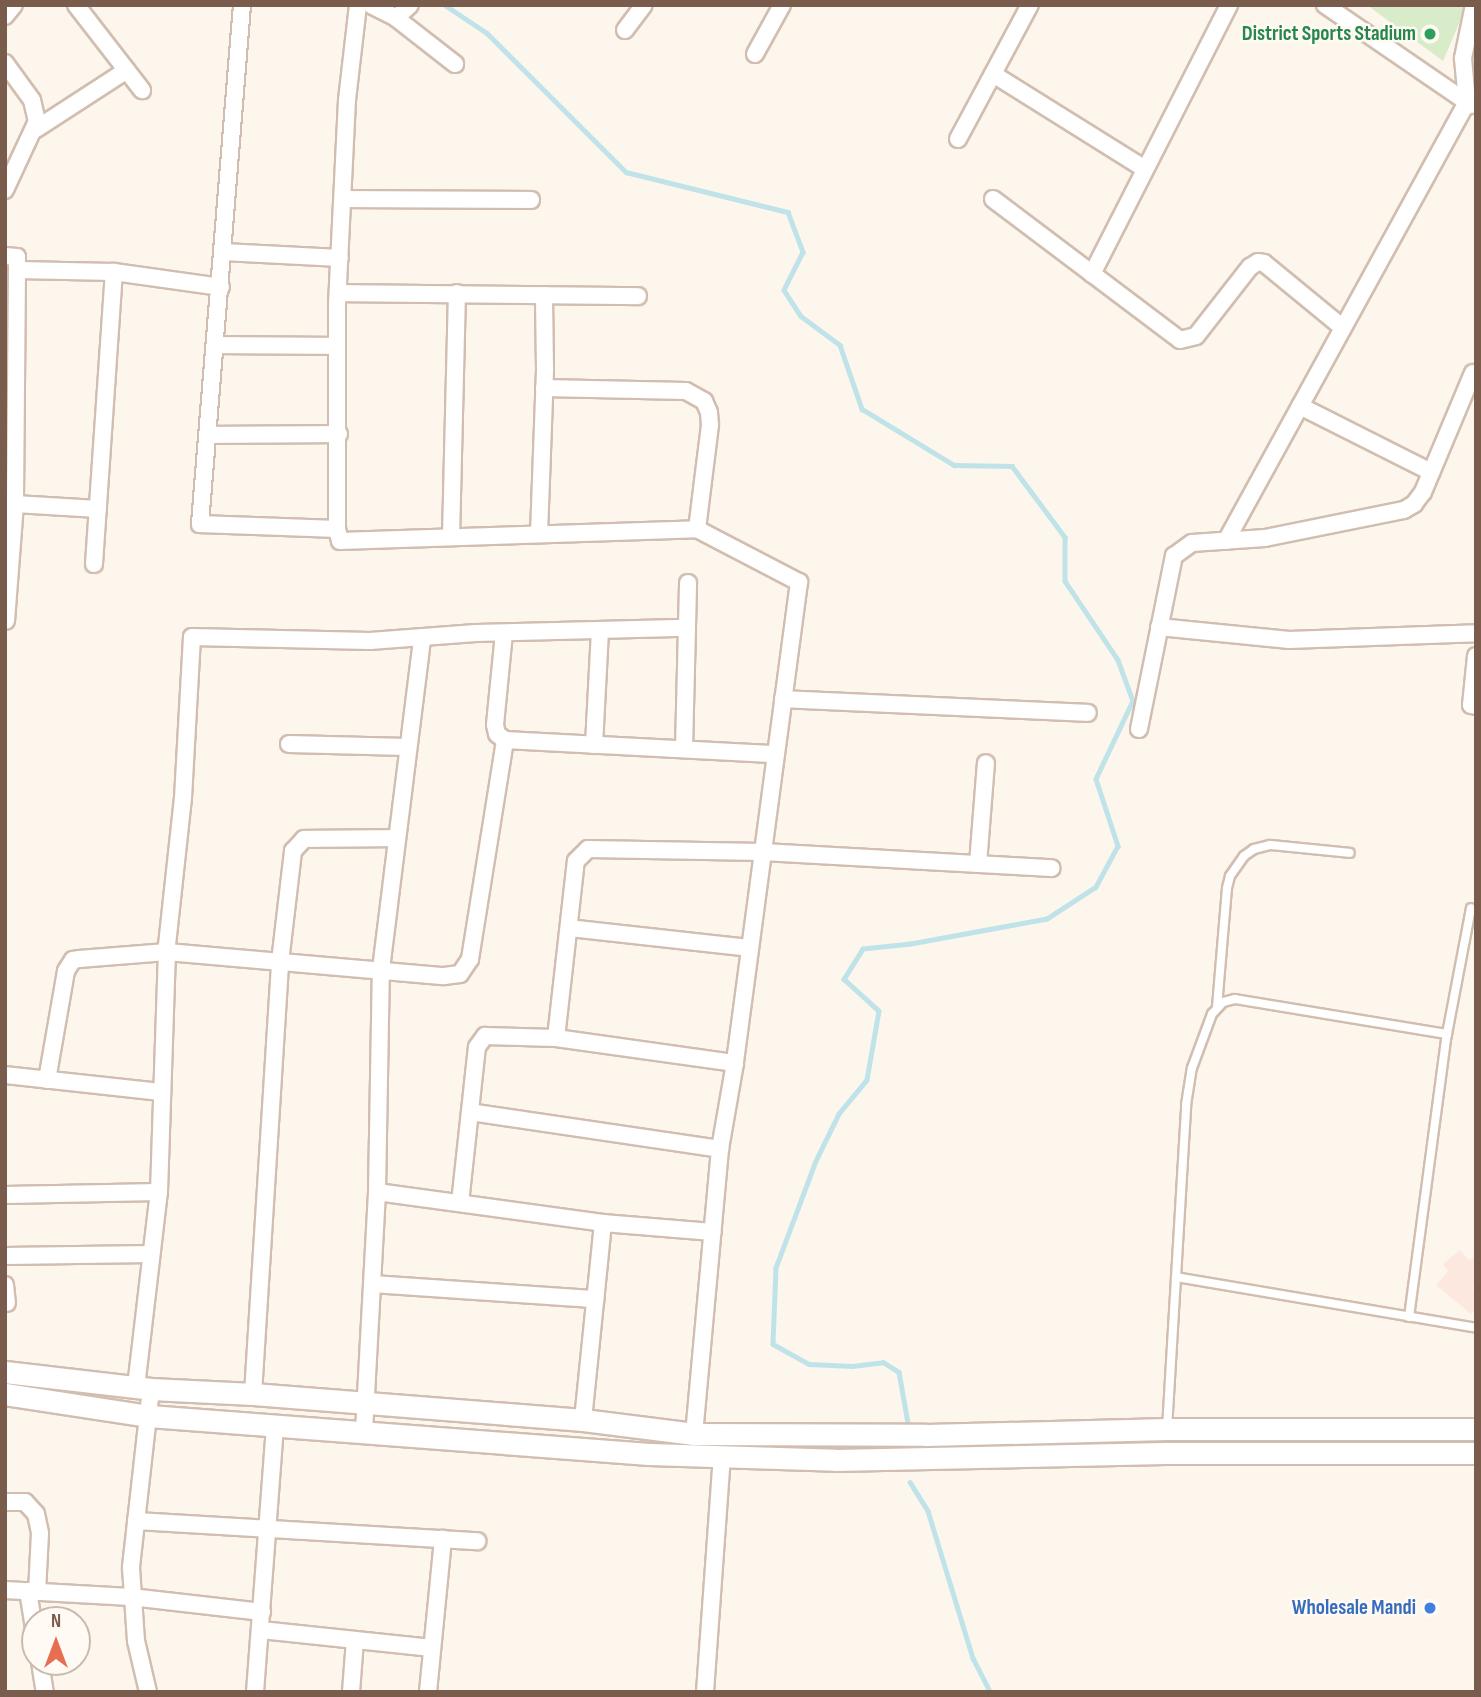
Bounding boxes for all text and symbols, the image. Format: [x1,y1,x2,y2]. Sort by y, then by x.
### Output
place label: District Sports Stadium [1242,21,1416,47]
marker: District Sports Stadium [1422,26,1438,42]
place label: Wholesale Mandi [1292,1595,1416,1621]
marker: Wholesale Mandi [1422,1600,1438,1616]
north arrow [21,1606,91,1676]
text: N [51,1610,61,1633]

